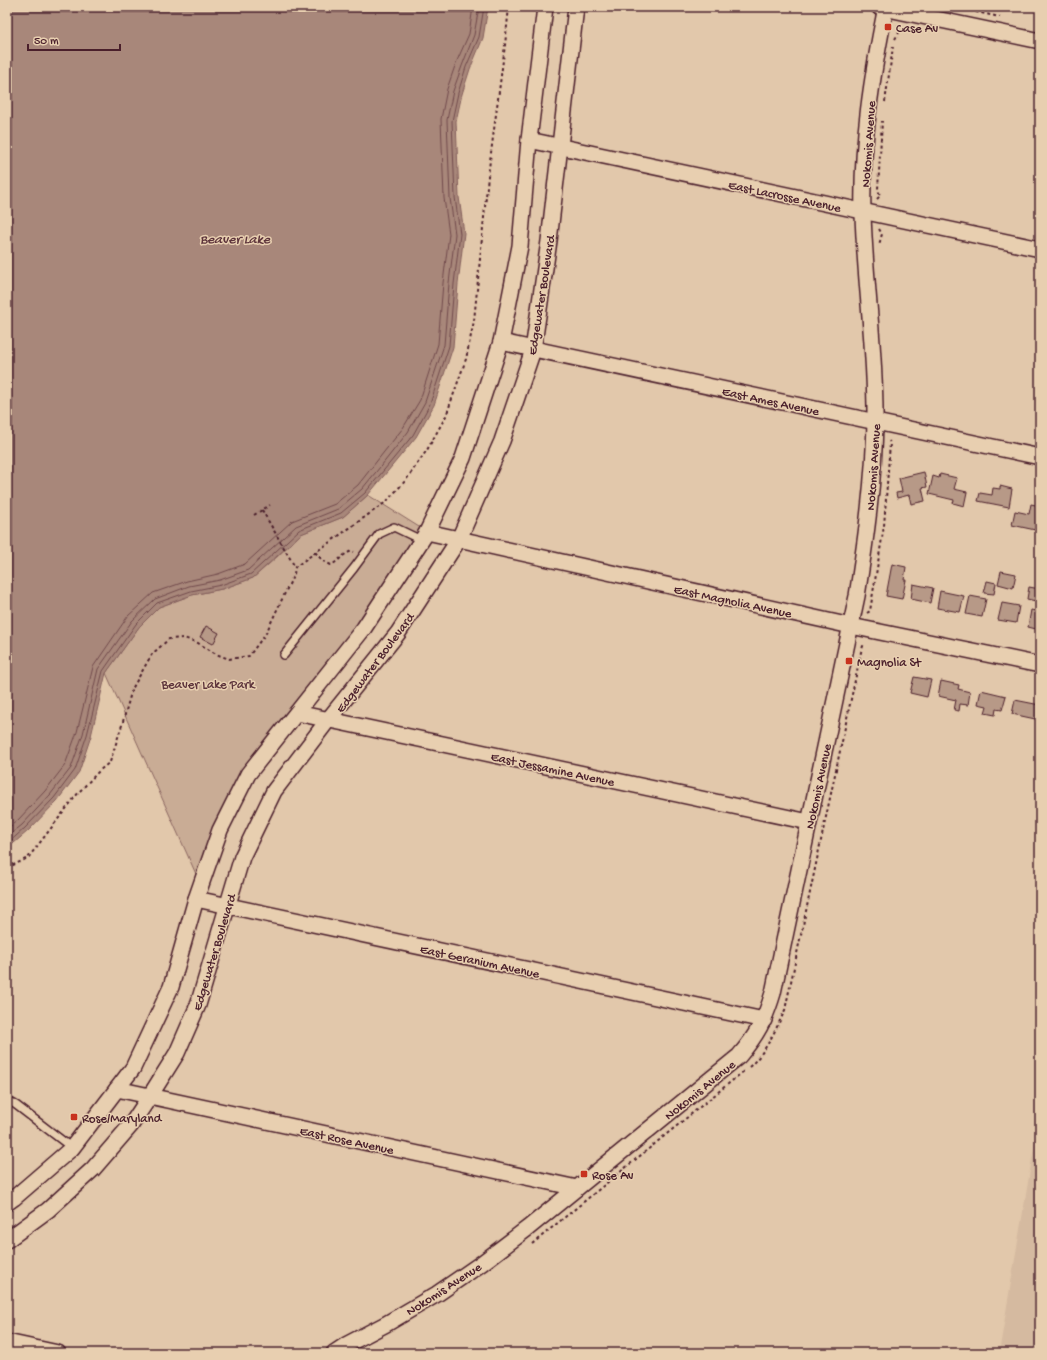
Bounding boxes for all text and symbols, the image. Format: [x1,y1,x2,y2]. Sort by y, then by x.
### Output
marker: Case Av [883,22,893,32]
place label: Case Av [896,22,939,37]
scale bar [28,26,120,52]
text: 50 m [34,35,59,49]
street label: Nokomis Avenue [859,100,880,188]
street label: East Lacrosse Avenue [727,178,842,217]
water label: Beaver Lake [200,232,271,249]
street label: Edgewater Boulevard [526,233,560,356]
street label: East Ames Avenue [720,385,821,420]
street label: Nokomis Avenue [864,423,885,511]
street label: East Magnolia Avenue [672,583,793,622]
street label: Edgewater Boulevard [334,610,419,716]
marker: Magnolia St [844,656,854,666]
place label: Magnolia St [857,656,923,671]
park label: Beaver Lake Park [160,678,256,693]
street label: Nokomis Avenue [803,742,836,831]
street label: East Jessamine Avenue [489,750,616,791]
street label: Edgewater Boulevard [191,891,241,1013]
street label: East Geranium Avenue [418,942,541,982]
street label: Nokomis Avenue [662,1058,739,1124]
marker: Rose/Maryland [69,1112,79,1122]
place label: Rose/Maryland [82,1112,163,1127]
street label: East Rose Avenue [298,1124,395,1159]
marker: Rose Av [579,1169,589,1179]
place label: Rose Av [592,1169,634,1184]
street label: Nokomis Avenue [404,1260,485,1320]

